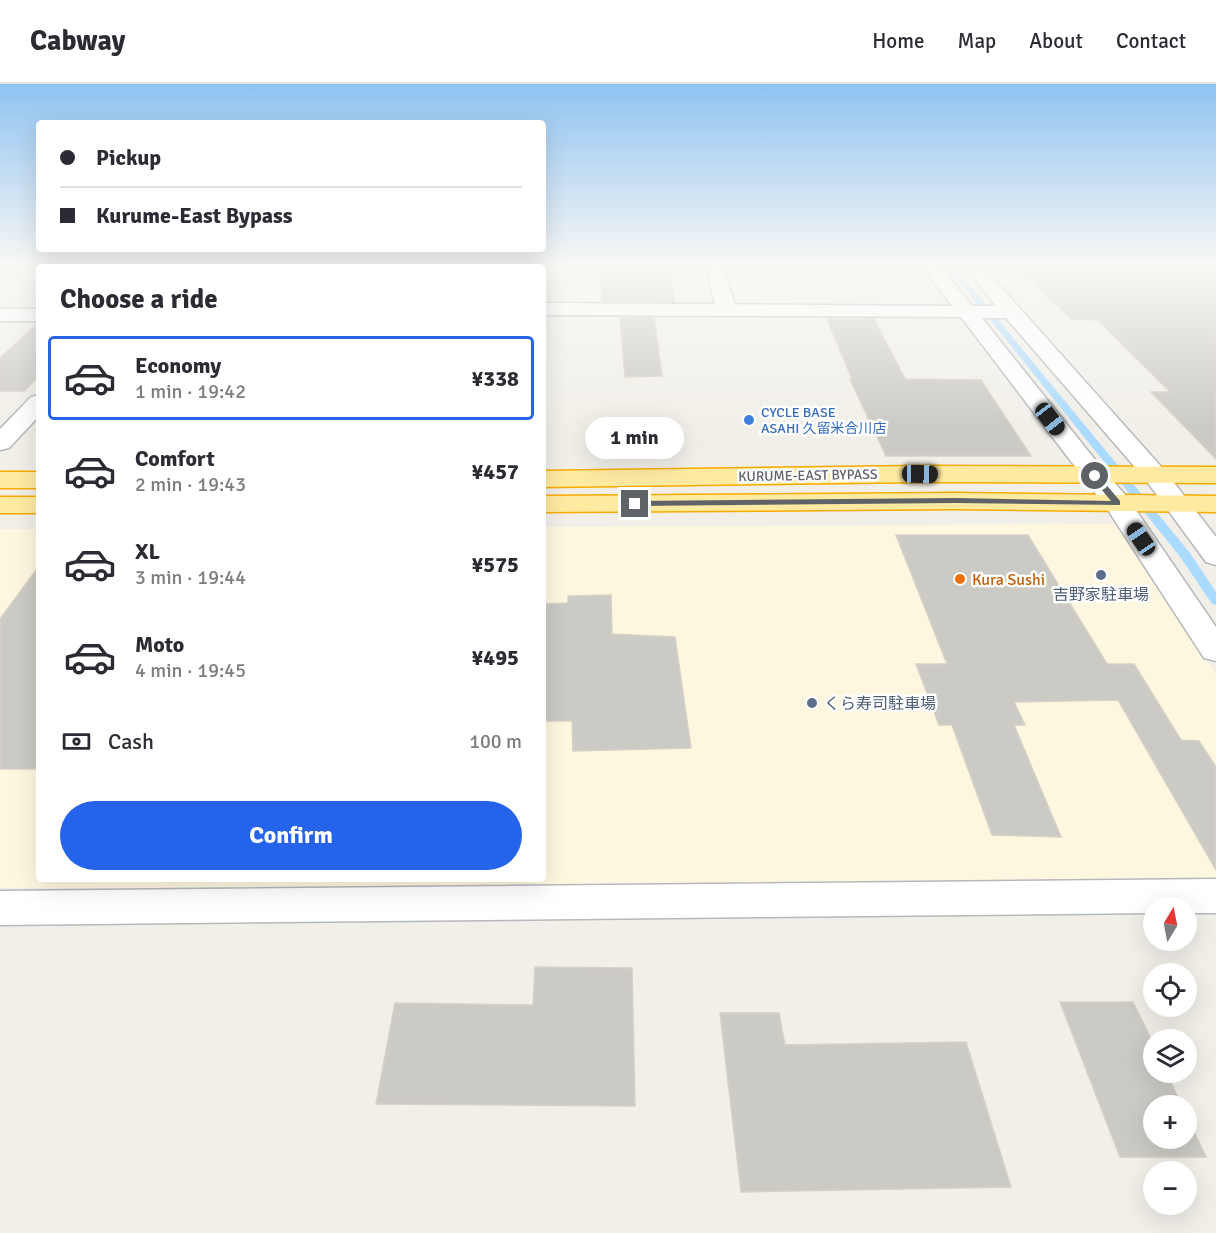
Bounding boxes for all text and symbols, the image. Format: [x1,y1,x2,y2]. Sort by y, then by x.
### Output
text: Cabway [30,24,125,58]
text: Home [872,28,925,54]
text: Map [958,28,996,54]
text: About [1029,28,1083,54]
text: Contact [1116,28,1186,54]
text: Pickup [96,144,161,171]
text: Kurume-East Bypass [96,202,293,229]
text: Choose a ride [60,283,218,316]
icon: car [63,351,117,405]
text: Economy [135,352,221,379]
text: ¥338 [471,365,519,392]
text: 1 min · 19:42 [135,379,246,404]
car [1032,399,1068,439]
place label: CYCLE BASE ASAHI 久留米合川店 [761,404,887,437]
marker: CYCLE BASE ASAHI 久留米合川店 [742,413,756,427]
callout: 1 min [586,417,684,459]
text: 1 min [610,425,659,450]
icon: car [63,444,117,498]
text: Comfort [135,445,215,472]
text: ¥457 [471,458,519,485]
route start [1081,462,1108,489]
car [902,465,938,483]
street label: KURUME-EAST BYPASS [738,466,878,485]
text: 2 min · 19:43 [135,472,246,497]
route end [621,490,648,517]
car [1123,519,1159,559]
icon: car [63,537,117,591]
text: XL [135,538,160,565]
text: ¥575 [471,551,519,578]
text: 3 min · 19:44 [135,565,246,590]
marker: 吉野家駐車場 [1094,568,1108,582]
place label: Kura Sushi [972,570,1045,590]
marker: Kura Sushi [953,572,967,586]
place label: 吉野家駐車場 [1053,585,1149,605]
icon: car [63,630,117,684]
text: Moto [135,631,184,658]
text: ¥495 [471,644,519,671]
text: 4 min · 19:45 [135,658,246,683]
place label: くら寿司駐車場 [824,694,936,714]
marker: くら寿司駐車場 [805,696,819,710]
icon: cash [60,725,93,758]
text: Cash [108,728,154,755]
text: 100 m [469,729,522,754]
button: Confirm [60,801,522,870]
north arrow [1143,897,1197,951]
map controls [1143,897,1197,1215]
button: locate [1143,963,1197,1017]
button: layers [1143,1029,1197,1083]
button: + [1143,1095,1197,1149]
button: − [1143,1161,1197,1215]

